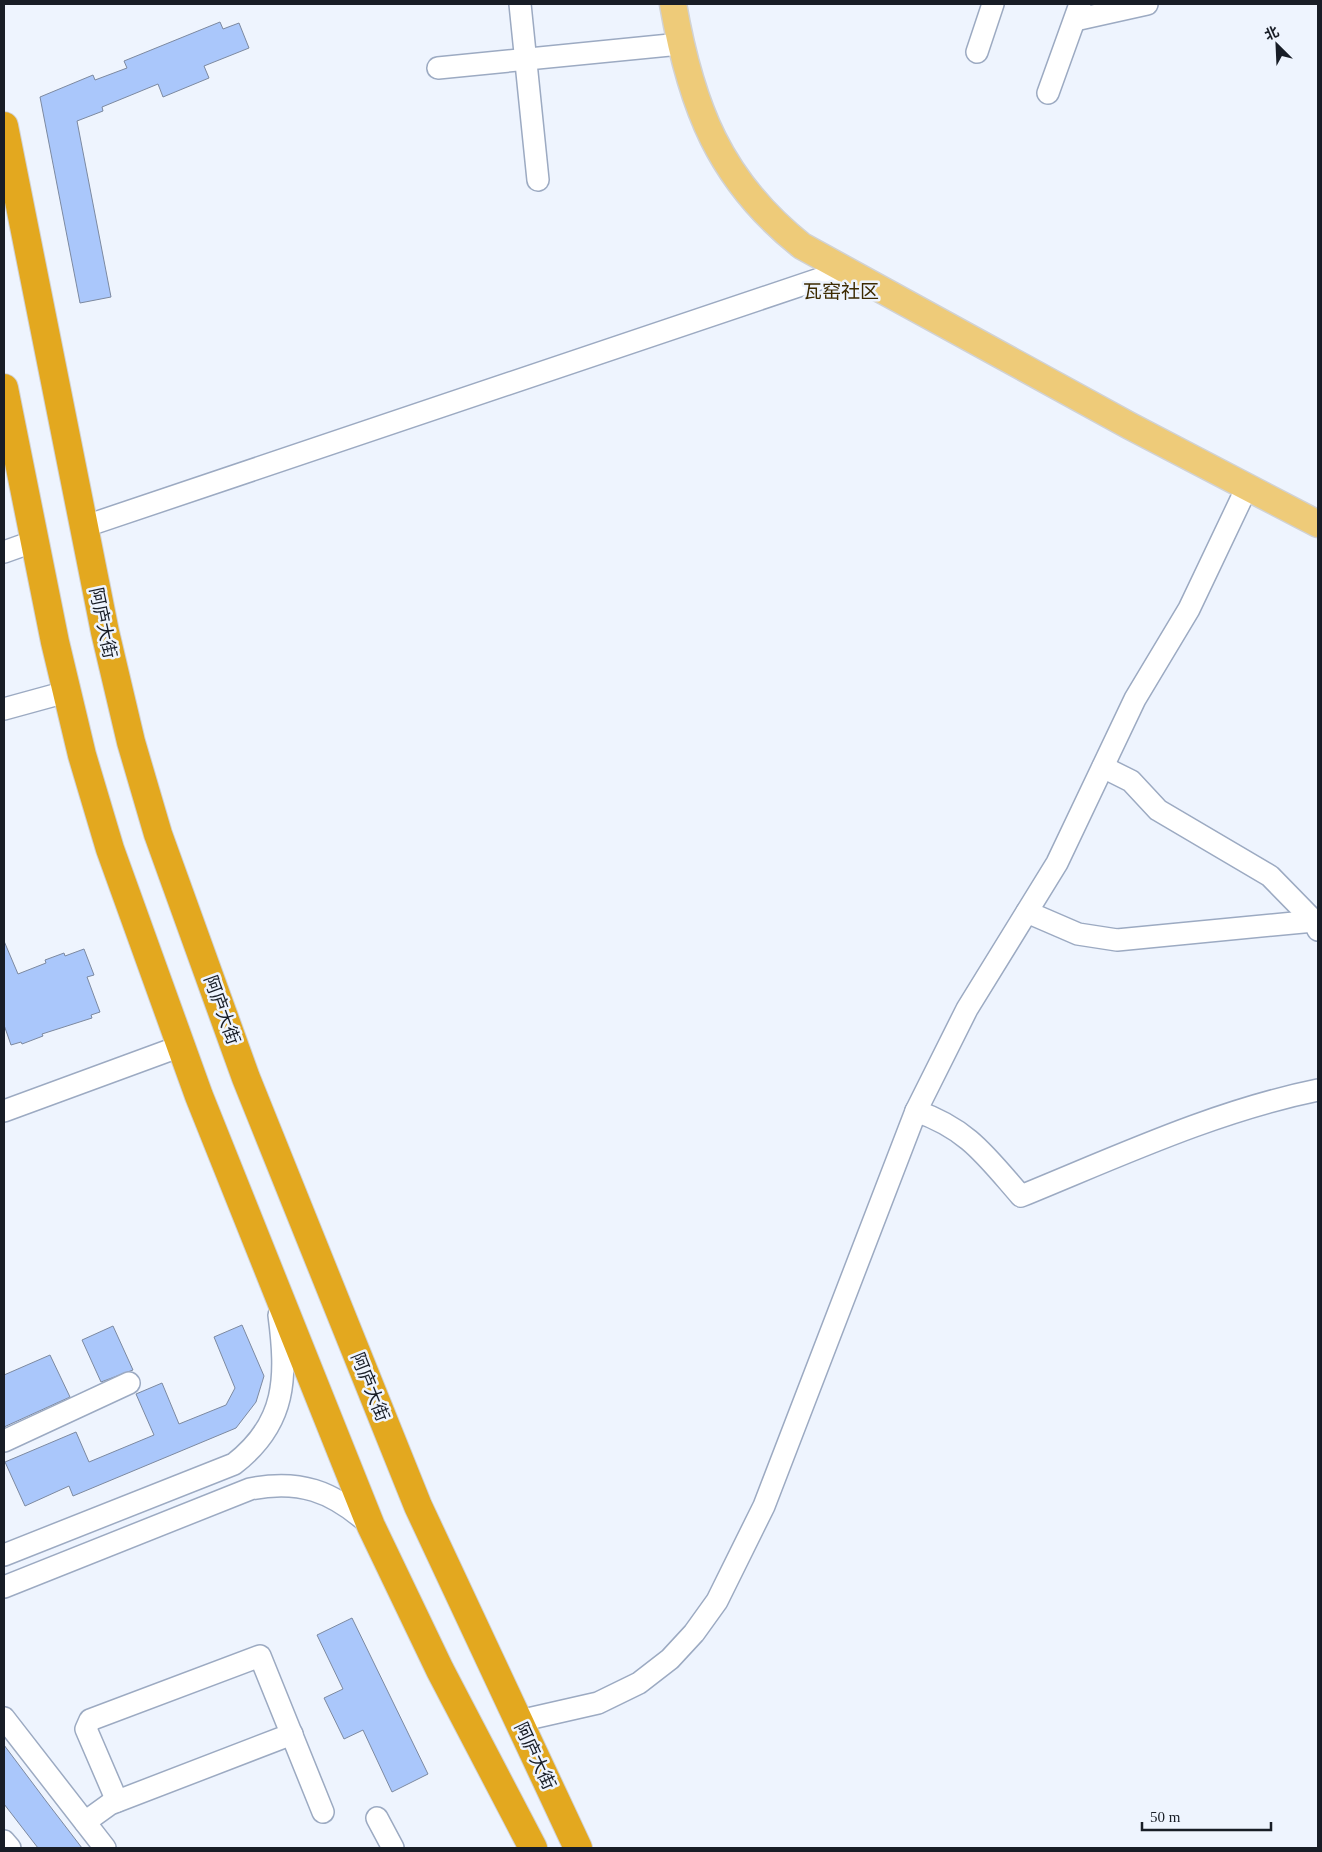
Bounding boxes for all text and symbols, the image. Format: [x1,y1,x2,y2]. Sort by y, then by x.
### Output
north arrow [1252,20,1302,70]
text: 北 [1262,24,1281,43]
district label: 瓦窑社区 [803,281,879,302]
street label: 阿庐大街 [86,586,120,660]
street label: 阿庐大街 [200,973,244,1047]
street label: 阿庐大街 [347,1350,393,1424]
street label: 阿庐大街 [511,1719,559,1793]
scale bar [1142,1800,1271,1832]
text: 50 m [1150,1809,1181,1825]

